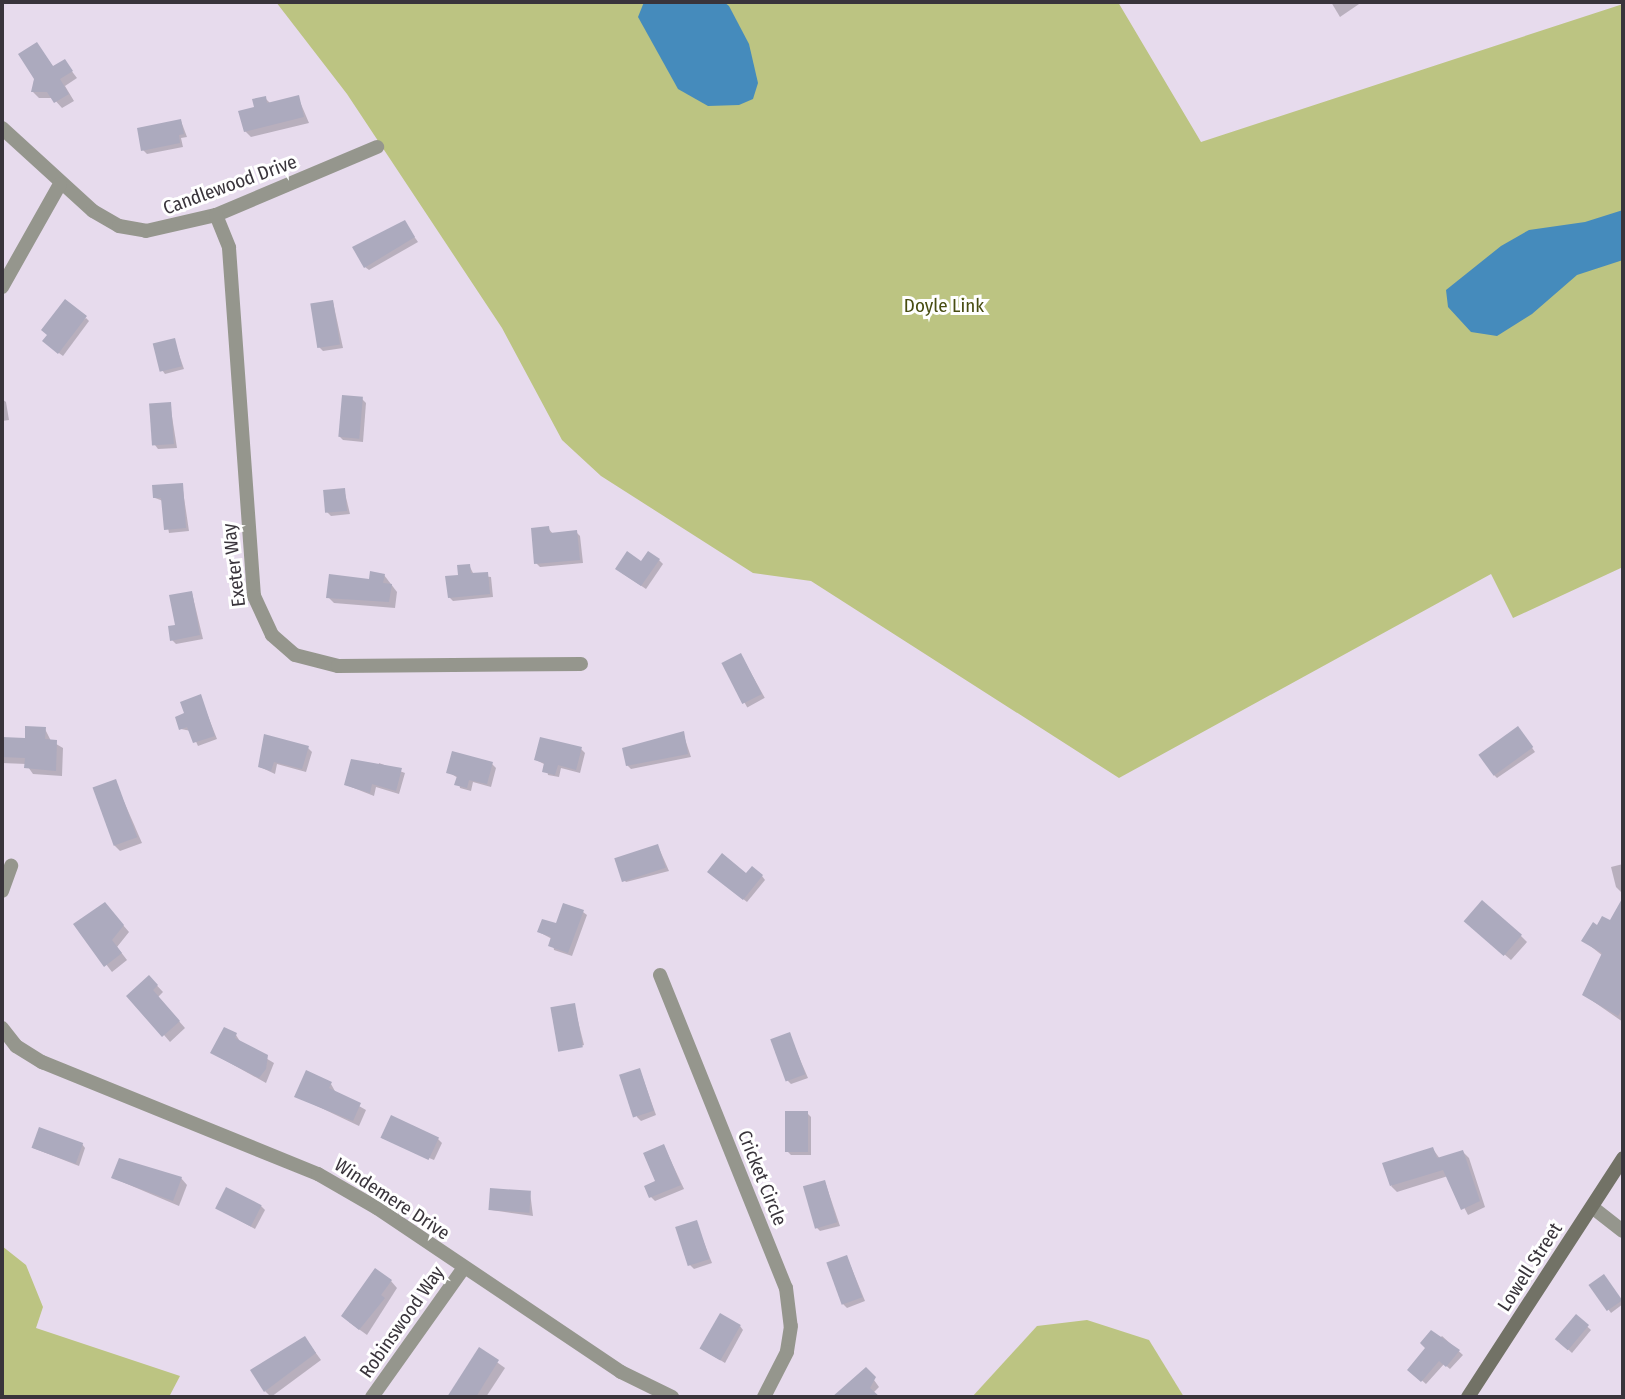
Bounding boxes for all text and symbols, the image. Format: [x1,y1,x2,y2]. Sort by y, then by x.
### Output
street label: Candlewood Drive [160,150,300,220]
park label: Doyle Link [904,295,984,317]
street label: Exeter Way [218,522,250,608]
street label: Cricket Circle [733,1127,791,1229]
street label: Windemere Drive [330,1153,454,1245]
street label: Lowell Street [1493,1218,1567,1316]
street label: Robinswood Way [355,1262,449,1382]

